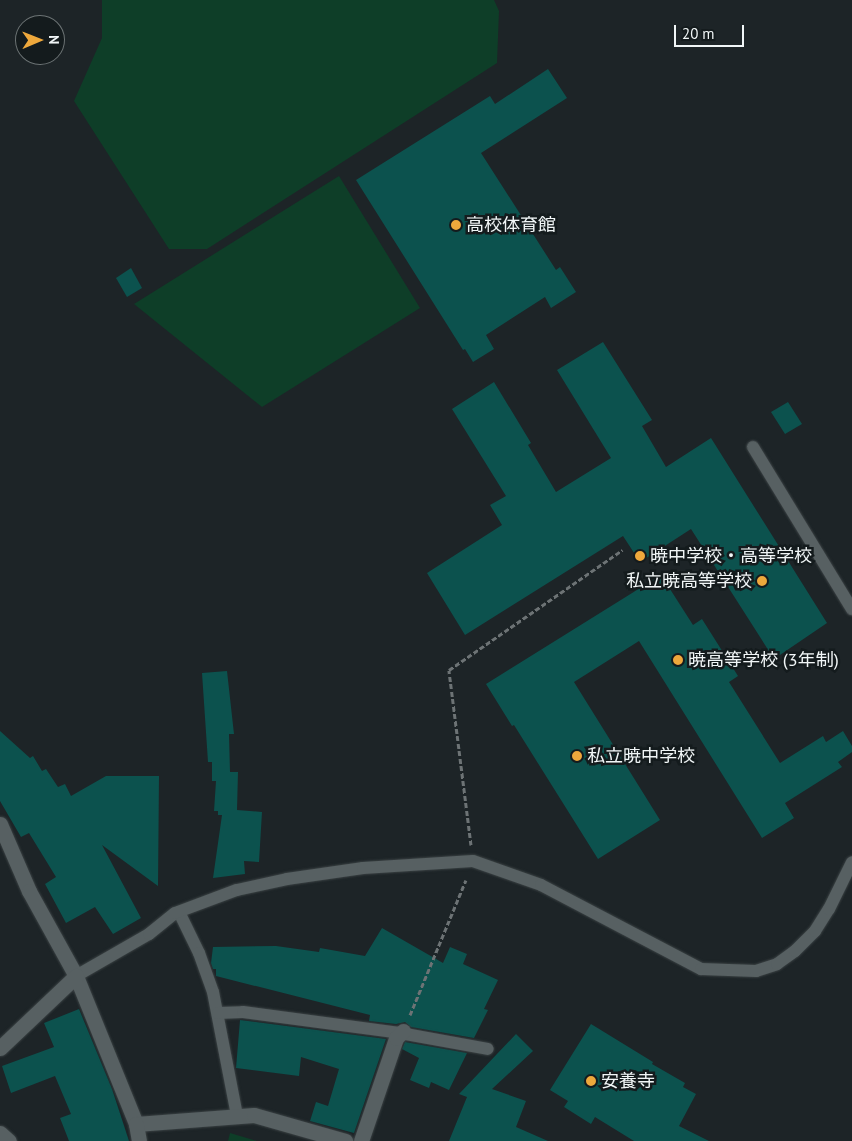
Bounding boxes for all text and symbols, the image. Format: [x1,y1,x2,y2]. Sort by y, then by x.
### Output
north arrow [15,15,65,65]
scale bar [677,15,747,47]
text: 20 m [682,24,715,43]
text: N [45,35,63,45]
place label: 高校体育館 [466,214,556,236]
marker: 高校体育館 [450,219,462,231]
place label: 暁中学校・高等学校 [650,545,812,567]
marker: 暁中学校・高等学校 [634,550,646,562]
place label: 私立暁高等学校 [626,570,752,592]
marker: 私立暁高等学校 [756,575,768,587]
place label: 暁高等学校 (3年制) [688,649,839,671]
marker: 暁高等学校 (3年制) [672,654,684,666]
place label: 私立暁中学校 [587,745,695,767]
marker: 私立暁中学校 [571,750,583,762]
place label: 安養寺 [601,1070,655,1092]
marker: 安養寺 [585,1075,597,1087]

